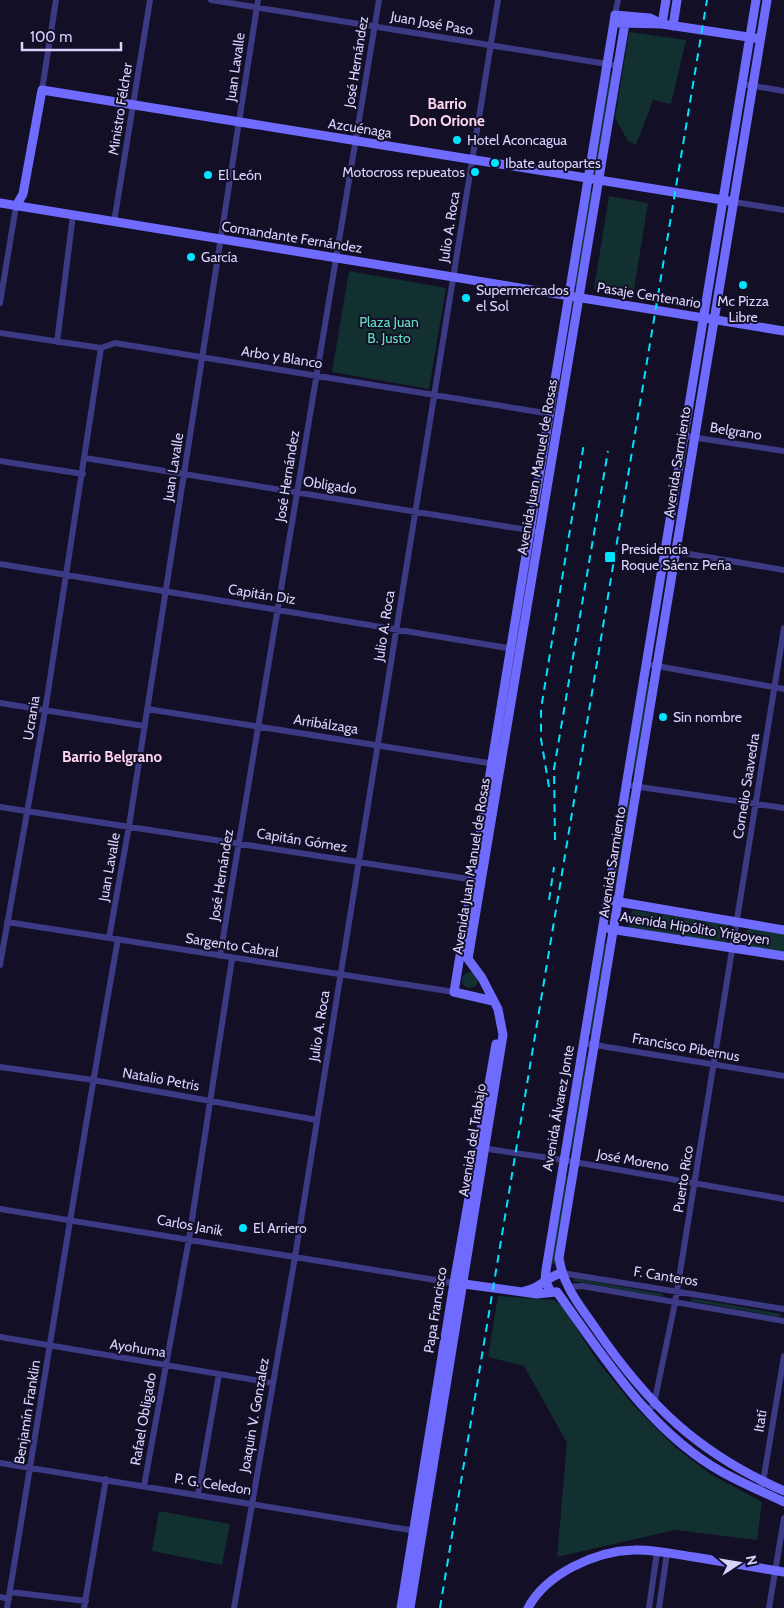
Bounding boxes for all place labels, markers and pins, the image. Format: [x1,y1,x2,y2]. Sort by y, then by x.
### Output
place label: Hotel Aconcagua [467,131,567,149]
marker: Hotel Aconcagua [451,134,463,146]
place label: Ibate autopartes [505,154,601,172]
marker: Ibate autopartes [489,157,501,169]
place label: Motocross repueatos [342,163,465,181]
place label: El León [218,166,262,184]
marker: Motocross repueatos [469,166,481,178]
marker: El León [202,169,214,181]
place label: García [201,248,238,266]
marker: García [185,251,197,263]
marker: Mc Pizza Libre [737,279,749,291]
place label: Supermercados el Sol [476,281,569,315]
marker: Supermercados el Sol [460,292,472,304]
place label: Mc Pizza Libre [717,292,769,326]
place label: Presidencia Roque Sáenz Peña [621,540,732,574]
marker: Presidencia Roque Sáenz Peña [603,550,617,564]
place label: Sin nombre [673,708,742,726]
marker: Sin nombre [657,711,669,723]
place label: El Arriero [253,1219,307,1237]
marker: El Arriero [237,1222,249,1234]

